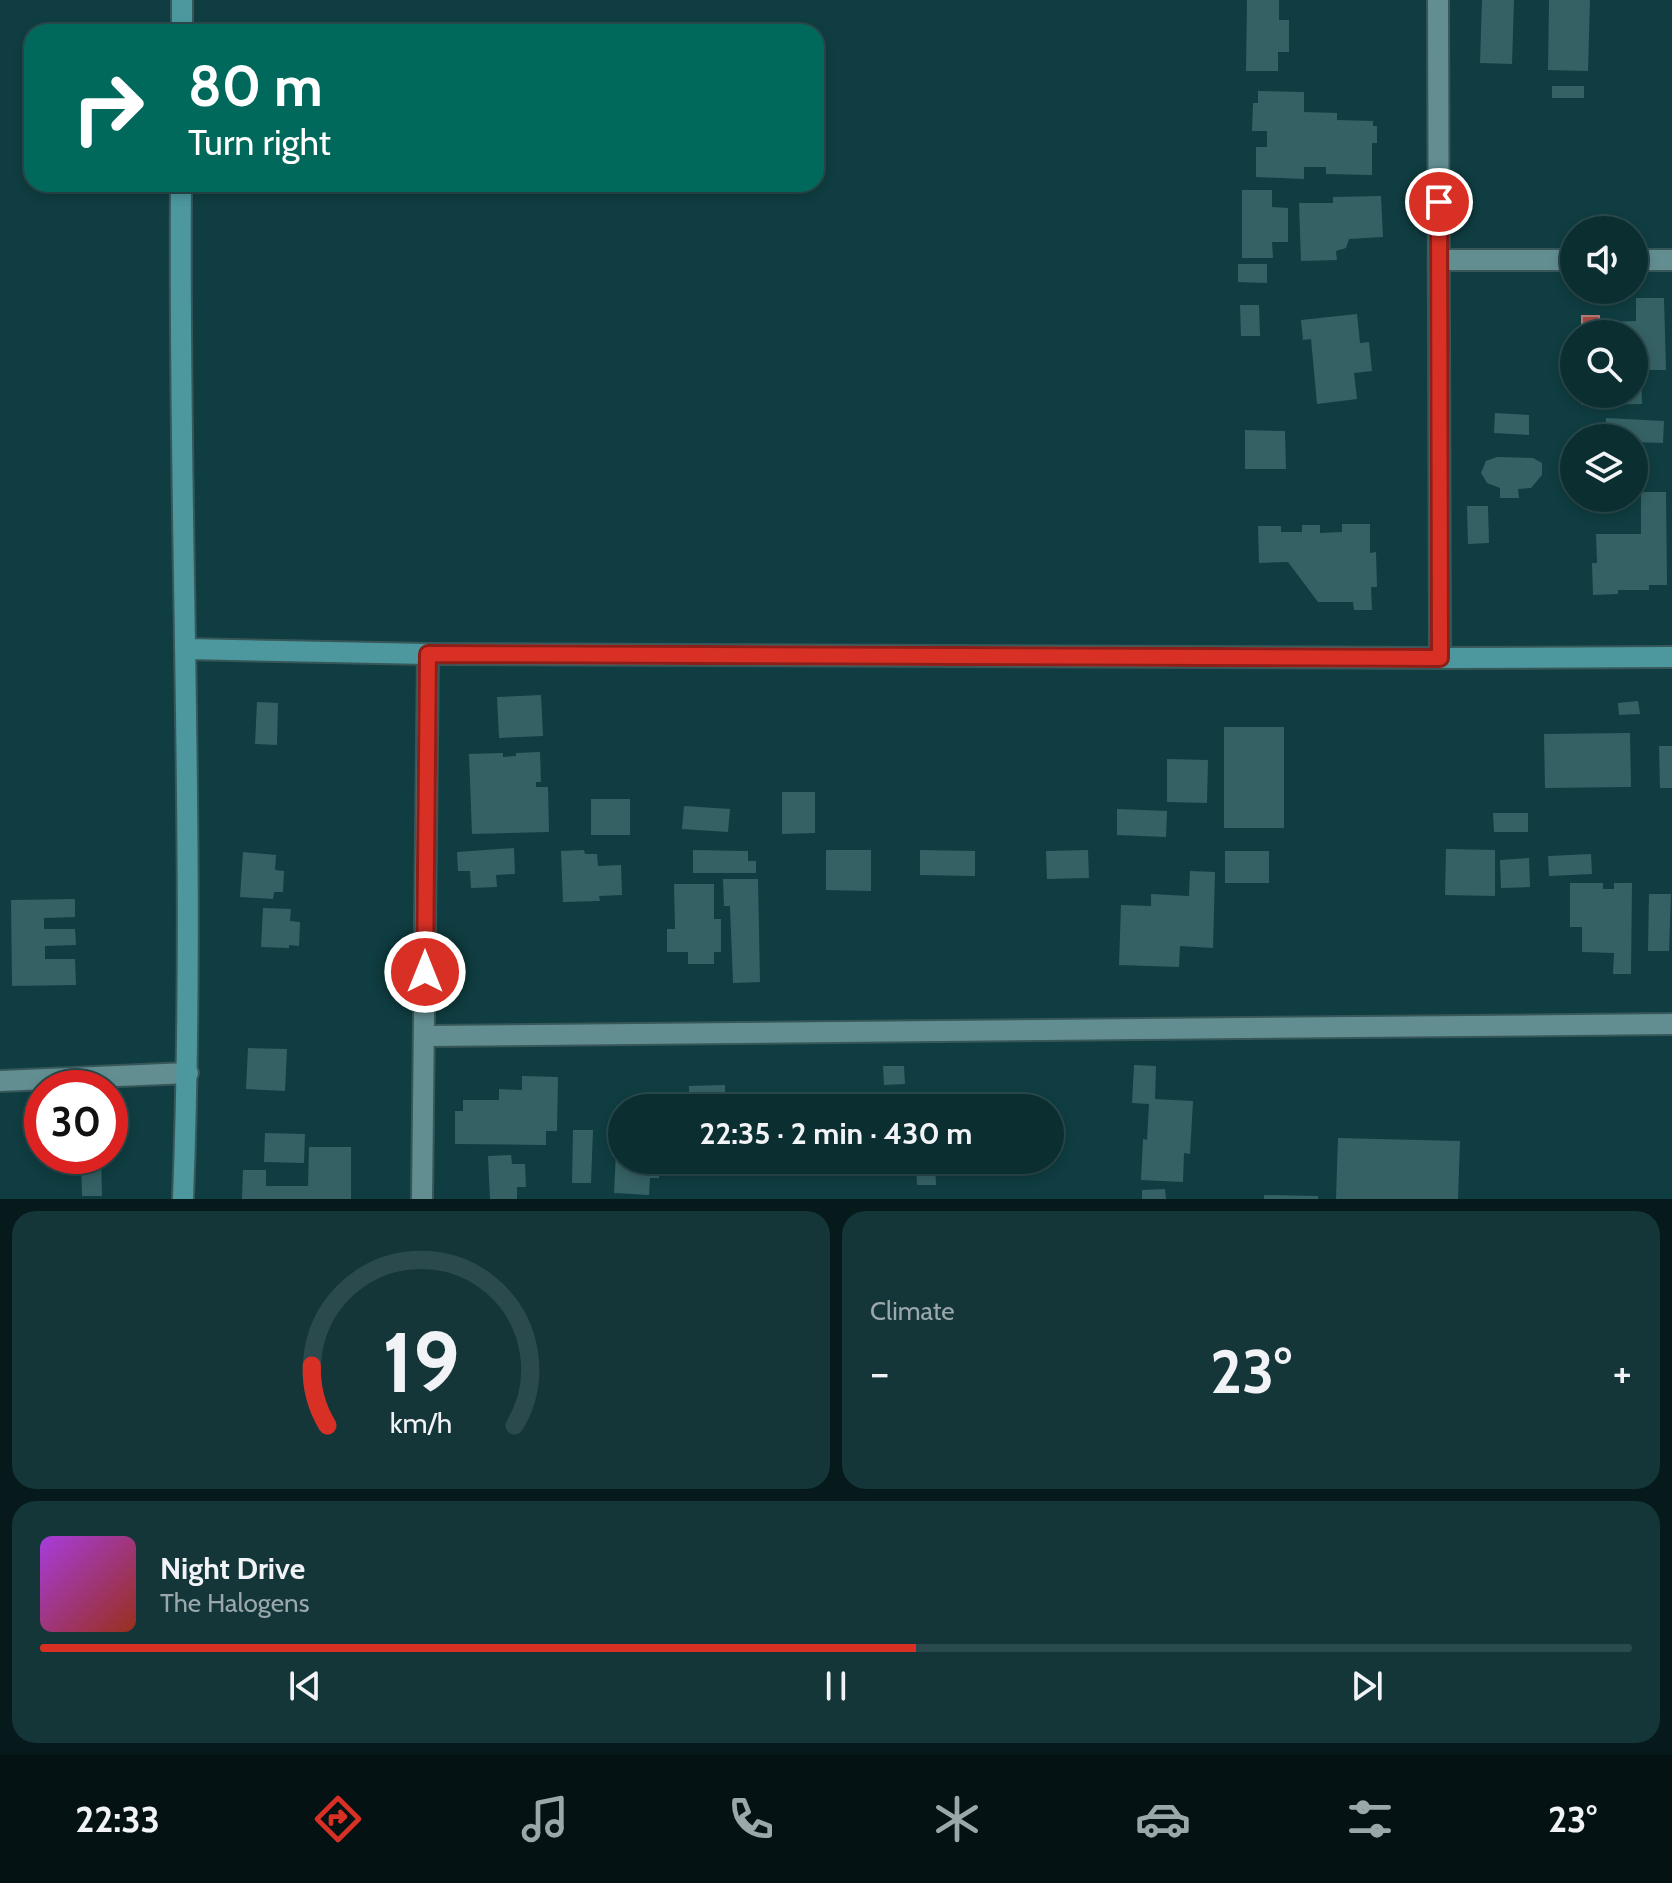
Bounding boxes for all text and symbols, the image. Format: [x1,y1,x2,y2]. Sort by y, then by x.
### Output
text: 80 m [188,52,323,120]
icon: right [56,56,160,160]
text: Turn right [188,120,331,164]
pin [1405,168,1473,236]
icon: arrive [1417,180,1461,224]
map controls [1560,216,1648,512]
button: sound [1560,216,1648,304]
button: search [1560,320,1648,408]
button: layers [1560,424,1648,512]
position arrow [383,930,467,1014]
speed limit sign: 30 [24,1070,128,1174]
text: 22:35 · 2 min · 430 m [700,1115,972,1152]
text: Climate [870,1295,955,1327]
text: 19 [382,1312,460,1413]
text: 23° [1210,1335,1292,1408]
text: − [870,1346,889,1399]
text: + [1613,1346,1632,1399]
text: km/h [390,1405,452,1440]
text: Night Drive [160,1550,305,1587]
text: The Halogens [160,1587,309,1619]
icon: previous [283,1664,327,1708]
icon: pause [814,1664,858,1708]
icon: next [1345,1664,1389,1708]
icon: directions [310,1791,366,1847]
icon: music [517,1791,573,1847]
icon: phone [723,1791,779,1847]
icon: climate [929,1791,985,1847]
icon: car [1135,1791,1191,1847]
icon: filters [1342,1791,1398,1847]
text: 22:33 [75,1797,160,1841]
text: 23° [1548,1797,1597,1841]

